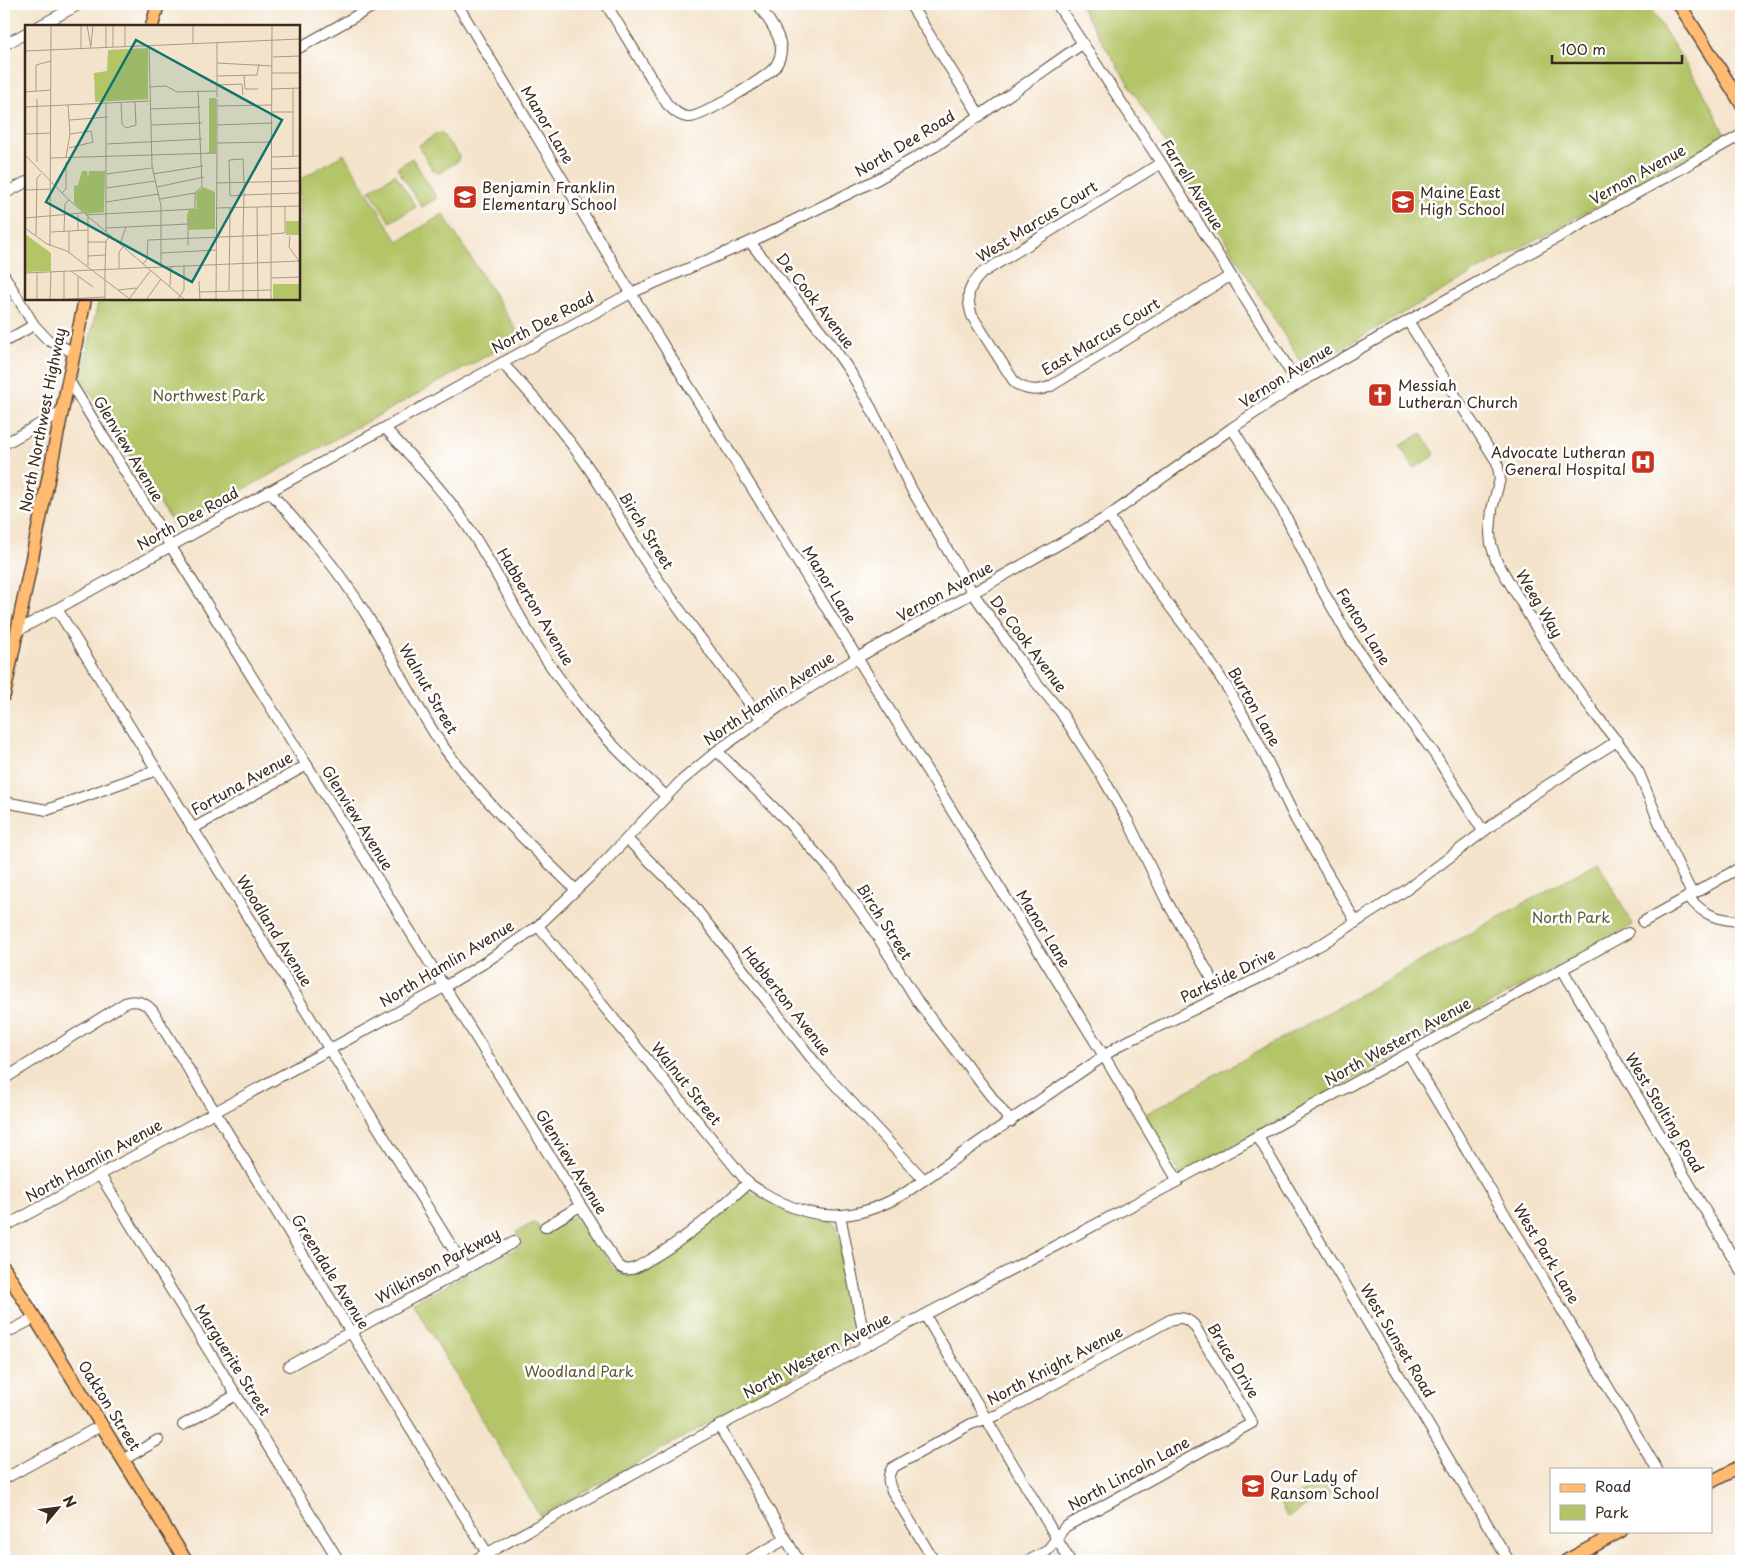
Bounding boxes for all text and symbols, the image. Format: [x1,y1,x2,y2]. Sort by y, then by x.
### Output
inset map [25,25,300,300]
scale bar [1552,32,1682,64]
text: 100 m [1560,37,1606,60]
street label: Manor Lane [516,81,581,168]
street label: North Dee Road [850,104,959,182]
street label: Farrell Avenue [1156,134,1230,234]
street label: Vernon Avenue [1585,138,1689,210]
street label: West Marcus Court [971,174,1101,267]
place label: Benjamin Franklin Elementary School [482,175,617,215]
place label: Maine East High School [1420,180,1505,220]
school or university icon: Benjamin Franklin Elementary School [452,184,478,210]
school or university icon: Maine East High School [1390,189,1416,215]
street label: De Cook Avenue [771,247,861,353]
street label: North Dee Road [487,285,598,358]
street label: East Marcus Court [1037,291,1164,380]
street label: North Northwest Highway [12,326,71,514]
street label: Vernon Avenue [1234,337,1336,413]
place label: Messiah Lutheran Church [1398,373,1518,413]
church icon: Messiah Lutheran Church [1367,382,1393,408]
park label: Northwest Park [153,383,265,406]
street label: Glenview Avenue [89,391,170,506]
place label: Advocate Lutheran General Hospital [1491,440,1626,480]
hospital icon: Advocate Lutheran General Hospital [1630,449,1656,475]
street label: North Dee Road [132,480,242,555]
street label: Birch Street [614,487,680,573]
street label: Manor Lane [797,541,863,628]
street label: Habberton Avenue [492,543,581,669]
street label: Vernon Avenue [892,555,996,627]
street label: Weeg Way [1511,565,1570,642]
street label: Fenton Lane [1331,583,1397,669]
street label: De Cook Avenue [985,590,1073,696]
street label: Walnut Street [394,639,465,738]
street label: North Hamlin Avenue [698,645,838,750]
street label: Burton Lane [1223,662,1287,750]
street label: Fortuna Avenue [186,745,296,820]
street label: Glenview Avenue [317,760,400,874]
street label: Woodland Avenue [232,870,319,991]
street label: Birch Street [852,878,919,964]
street label: Manor Lane [1011,885,1077,972]
park label: North Park [1532,905,1610,928]
street label: North Hamlin Avenue [375,913,518,1012]
street label: Habberton Avenue [737,940,837,1060]
street label: Parkside Drive [1176,942,1279,1008]
street label: North Western Avenue [1320,991,1475,1091]
street label: Walnut Street [646,1037,728,1130]
street label: West Stolting Road [1620,1048,1710,1177]
street label: Glenview Avenue [531,1104,614,1218]
street label: North Hamlin Avenue [21,1112,166,1207]
street label: West Park Lane [1508,1199,1586,1308]
street label: Greendale Avenue [287,1209,376,1333]
street label: Wilkinson Parkway [371,1221,504,1309]
street label: West Sunset Road [1355,1279,1441,1402]
street label: Marguerite Street [190,1299,277,1420]
street label: North Western Avenue [738,1306,894,1403]
street label: Bruce Drive [1203,1318,1266,1402]
street label: North Knight Avenue [982,1319,1126,1410]
street label: Oakton Street [73,1355,147,1455]
park label: Woodland Park [524,1359,634,1382]
street label: North Lincoln Lane [1063,1430,1193,1516]
place label: Our Lady of Ransom School [1270,1464,1379,1504]
legend [1550,1468,1712,1532]
school or university icon: Our Lady of Ransom School [1240,1473,1266,1499]
text: Road [1595,1474,1631,1497]
north arrow [32,1482,82,1532]
text: N [58,1492,82,1511]
text: Park [1595,1500,1629,1523]

